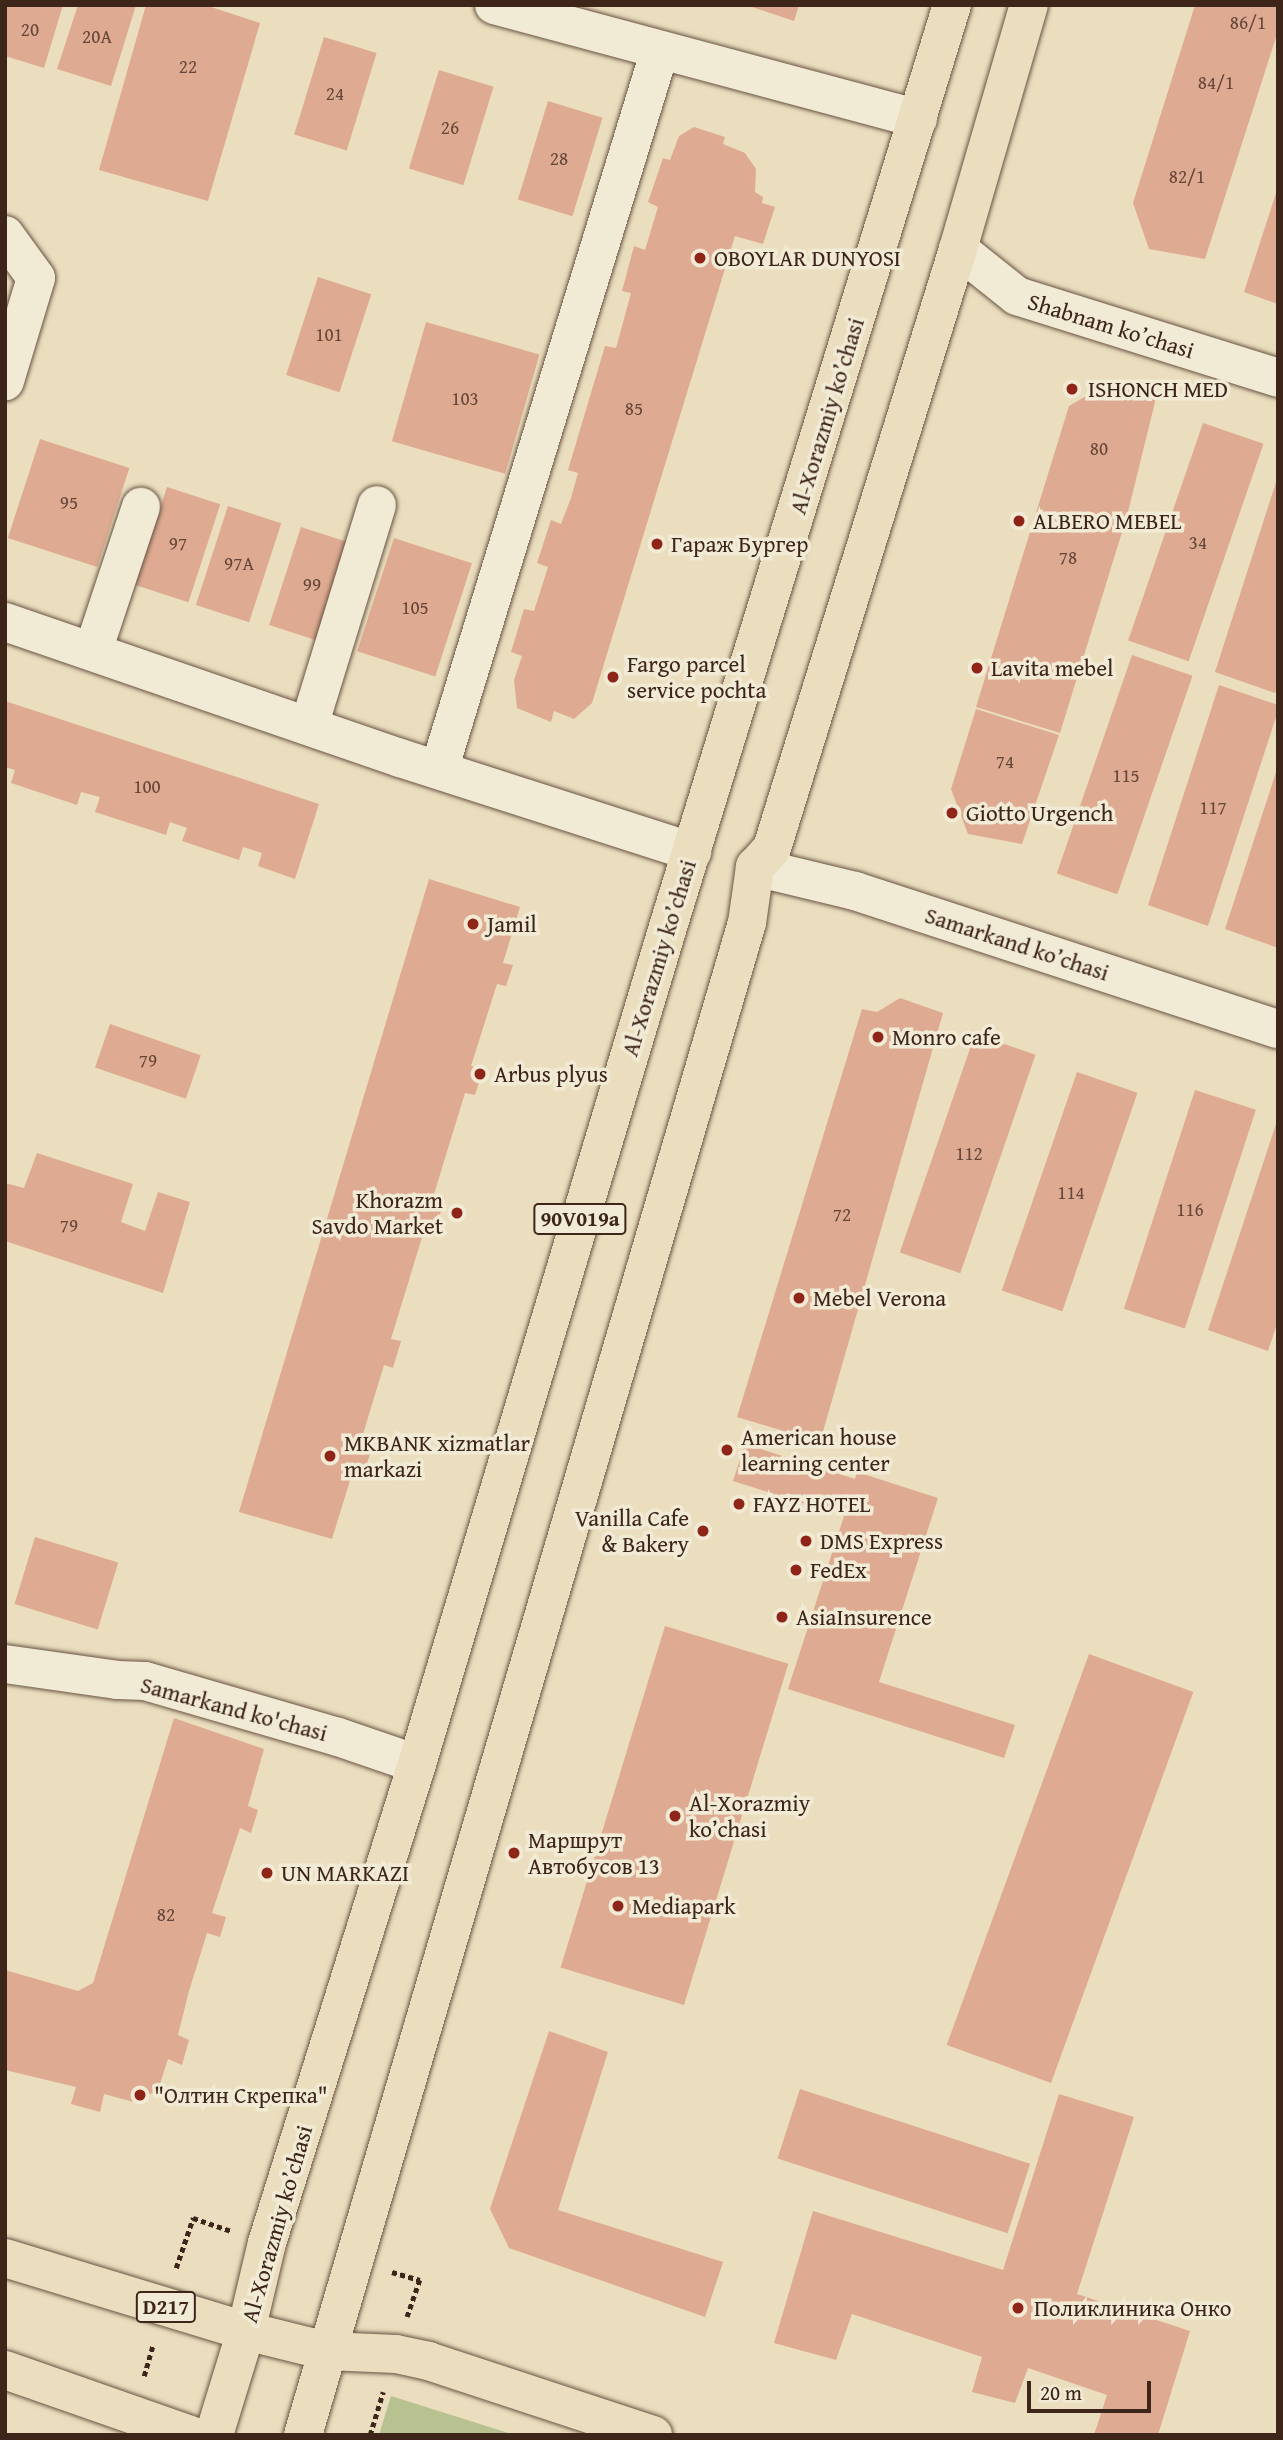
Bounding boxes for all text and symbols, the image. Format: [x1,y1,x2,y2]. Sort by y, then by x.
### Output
house number: 86/1 [1230,12,1266,34]
house number: 20 [21,19,39,41]
house number: 20A [82,26,112,48]
house number: 22 [179,56,197,78]
house number: 84/1 [1198,72,1234,94]
house number: 24 [326,83,344,105]
house number: 26 [441,117,459,139]
house number: 28 [550,148,568,170]
house number: 82/1 [1169,166,1205,188]
place label: OBOYLAR DUNYOSI [714,244,901,272]
marker: OBOYLAR DUNYOSI [692,250,708,266]
street label: Shabnam ko’chasi [1025,288,1197,364]
street label: Al-Xorazmiy ko’chasi [784,314,870,518]
house number: 101 [315,324,343,346]
place label: ISHONCH MED [1088,375,1228,403]
marker: ISHONCH MED [1062,379,1082,399]
house number: 103 [451,388,479,410]
house number: 85 [625,398,643,420]
house number: 80 [1090,438,1108,460]
house number: 95 [60,492,78,514]
place label: ALBERO MEBEL [1033,507,1181,535]
marker: ALBERO MEBEL [1011,513,1027,529]
place label: Гараж Бургер [671,530,808,558]
house number: 34 [1189,532,1207,554]
house number: 97 [169,533,187,555]
marker: Гараж Бургер [649,536,665,552]
house number: 78 [1059,547,1077,569]
house number: 97А [224,553,254,575]
house number: 99 [303,574,321,596]
house number: 105 [401,597,429,619]
place label: Fargo parcel service pochta [627,650,766,704]
place label: Lavita mebel [991,654,1113,682]
marker: Lavita mebel [969,660,985,676]
marker: Fargo parcel service pochta [605,669,621,685]
house number: 74 [996,751,1014,773]
house number: 115 [1112,765,1140,787]
house number: 100 [133,776,161,798]
house number: 117 [1199,797,1227,819]
place label: Giotto Urgench [966,799,1113,827]
marker: Giotto Urgench [944,805,960,821]
street label: Al-Xorazmiy ko’chasi [616,856,702,1060]
street label: Samarkand ko’chasi [922,901,1112,987]
place label: Jamil [487,910,537,938]
marker: Jamil [465,916,481,932]
place label: Monro cafe [892,1023,1001,1051]
marker: Monro cafe [870,1029,886,1045]
house number: 79 [139,1050,157,1072]
place label: Arbus plyus [494,1060,608,1088]
marker: Arbus plyus [472,1066,488,1082]
house number: 112 [955,1143,983,1165]
house number: 114 [1057,1182,1085,1204]
place label: Khorazm Savdo Market [311,1186,443,1240]
house number: 116 [1176,1199,1204,1221]
road number: 90V019a [533,1202,627,1236]
house number: 72 [833,1204,851,1226]
marker: Khorazm Savdo Market [449,1205,465,1221]
house number: 79 [60,1215,78,1237]
place label: Mebel Verona [813,1284,946,1312]
marker: Mebel Verona [791,1290,807,1306]
place label: American house learning center [741,1423,897,1477]
place label: MKBANK xizmatlar markazi [344,1429,530,1483]
marker: American house learning center [719,1442,735,1458]
marker: MKBANK xizmatlar markazi [322,1448,338,1464]
place label: FAYZ HOTEL [753,1490,871,1518]
marker: FAYZ HOTEL [731,1496,747,1512]
place label: Vanilla Cafe & Bakery [575,1504,689,1558]
marker: Vanilla Cafe & Bakery [695,1523,711,1539]
place label: DMS Express [820,1527,943,1555]
marker: DMS Express [798,1533,814,1549]
place label: FedEx [810,1556,867,1584]
marker: FedEx [788,1562,804,1578]
place label: AsiaInsurence [796,1603,932,1631]
marker: AsiaInsurence [774,1609,790,1625]
street label: Samarkand ko'chasi [138,1671,330,1747]
place label: Al-Xorazmiy ko’chasi [689,1789,810,1843]
marker: Al-Xorazmiy ko’chasi [667,1808,683,1824]
place label: Маршрут Автобусов 13 [528,1826,660,1880]
marker: Маршрут Автобусов 13 [506,1845,522,1861]
place label: UN MARKAZI [281,1859,409,1887]
marker: UN MARKAZI [259,1865,275,1881]
place label: Mediapark [632,1892,736,1920]
marker: Mediapark [610,1898,626,1914]
house number: 82 [157,1904,175,1926]
place label: "Олтин Скрепка" [154,2081,328,2109]
marker: "Олтин Скрепка" [132,2087,148,2103]
street label: Al-Xorazmiy ko’chasi [236,2122,318,2326]
road number: D217 [134,2290,198,2324]
place label: Поликлиника Онко [1034,2294,1231,2322]
marker: Поликлиника Онко [1008,2298,1028,2318]
scale bar [1031,2366,1155,2410]
text: 20 m [1040,2377,1082,2408]

